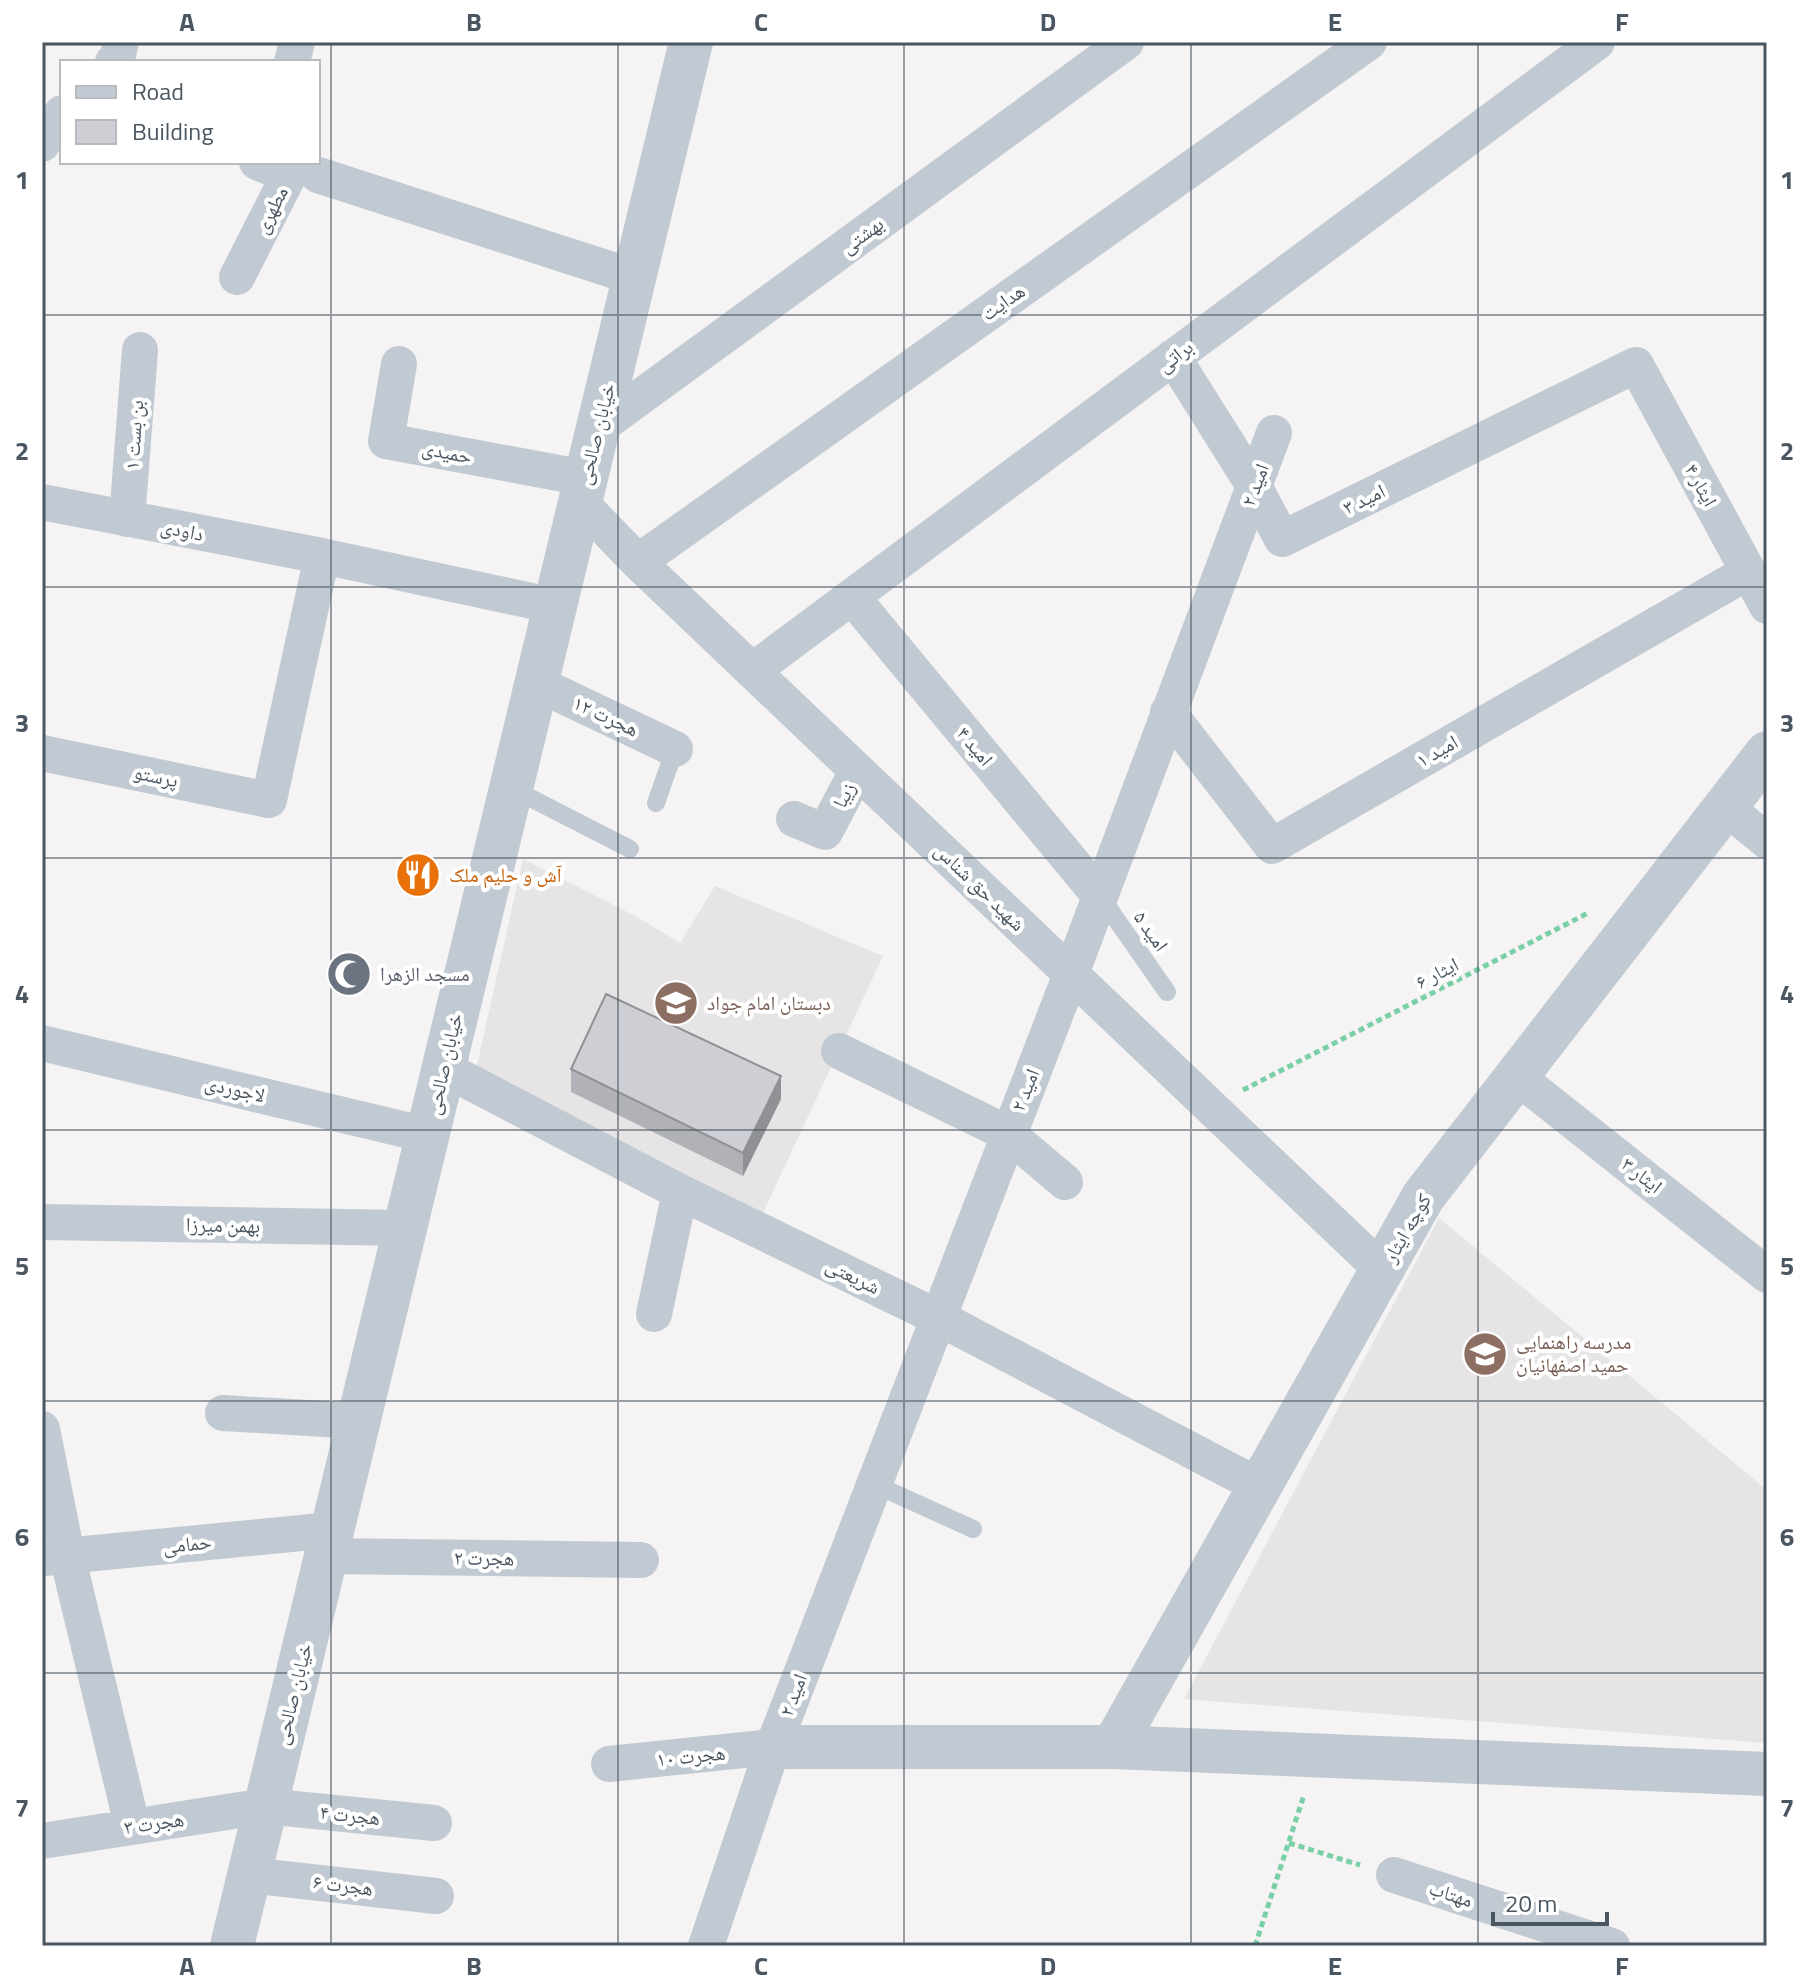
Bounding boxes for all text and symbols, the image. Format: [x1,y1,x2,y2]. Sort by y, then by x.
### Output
text: A [179,2,195,41]
text: B [466,2,482,41]
text: C [754,2,768,41]
text: D [1040,2,1056,41]
text: E [1328,2,1342,41]
text: F [1615,2,1629,41]
legend [60,60,320,164]
text: Road [132,73,184,109]
text: Building [132,113,214,149]
text: 1 [15,160,29,199]
text: 1 [1780,160,1794,199]
street label: مطهری [245,181,296,239]
street label: بهشتی [833,208,890,261]
street label: هدایت [974,275,1031,328]
street label: براتی [1150,332,1200,380]
street label: خیابان صالحی [568,380,623,488]
street label: بن بست ۱ [116,399,151,471]
text: 2 [15,431,29,470]
text: 2 [1780,431,1794,470]
street label: حمیدی [420,432,475,472]
street label: ایثار ۴ [1677,458,1726,512]
street label: امید ۲ [1232,459,1277,511]
street label: امید ۳ [1337,475,1390,522]
street label: داودی [158,510,206,549]
street label: هجرت ۱۲ [568,687,644,744]
text: 3 [15,703,29,742]
text: 3 [1780,703,1794,742]
street label: امید ۴ [949,719,1001,772]
street label: امید ۱ [1410,726,1464,775]
street label: پرستو [131,756,181,795]
street label: زیبا [824,776,863,813]
street label: شهید حق شناس [928,835,1033,938]
restaurant icon: آش و حلیم ملک [394,851,442,899]
place label: آش و حلیم ملک [449,859,562,890]
street label: امید ۵ [1126,904,1177,958]
street label: ایثار ۶ [1410,949,1464,997]
mosque icon: مسجد الزهرا [325,950,373,998]
place label: مسجد الزهرا [380,958,470,989]
text: 4 [15,974,29,1013]
text: 4 [1780,974,1794,1013]
school or university icon: دبستان امام جواد [652,979,700,1027]
place label: دبستان امام جواد [707,987,831,1018]
street label: خیابان صالحی [417,1010,470,1118]
street label: امید ۲ [1002,1064,1047,1116]
street label: لاجوردی [202,1067,268,1110]
street label: ایثار ۳ [1615,1149,1670,1201]
street label: کوچه ایثار [1374,1187,1439,1269]
street label: بهمن میرزا [186,1208,260,1241]
text: 5 [15,1246,29,1285]
text: 5 [1780,1246,1794,1285]
street label: شریعتی [821,1249,886,1302]
place label: مدرسه راهنمایی حمید اصفهانیان [1516,1326,1631,1380]
school or university icon: مدرسه راهنمایی حمید اصفهانیان [1461,1330,1509,1378]
text: 6 [15,1517,29,1556]
text: 6 [1780,1517,1794,1556]
street label: حمامی [161,1526,213,1561]
street label: هجرت ۲ [454,1541,514,1574]
street label: خیابان صالحی [265,1640,320,1748]
street label: امید ۲ [770,1669,815,1721]
street label: هجرت ۱۰ [655,1736,727,1775]
text: 7 [15,1788,29,1827]
text: 7 [1780,1788,1794,1827]
street label: هجرت ۴ [318,1796,382,1833]
street label: هجرت ۳ [122,1803,186,1842]
street label: هجرت ۶ [311,1865,375,1904]
street label: مهتاب [1425,1872,1477,1915]
scale bar [1493,1876,1607,1926]
text: 20 m [1505,1885,1557,1921]
text: A [179,1946,195,1985]
text: B [466,1946,482,1985]
text: C [754,1946,768,1985]
text: D [1040,1946,1056,1985]
text: E [1328,1946,1342,1985]
text: F [1615,1946,1629,1985]

